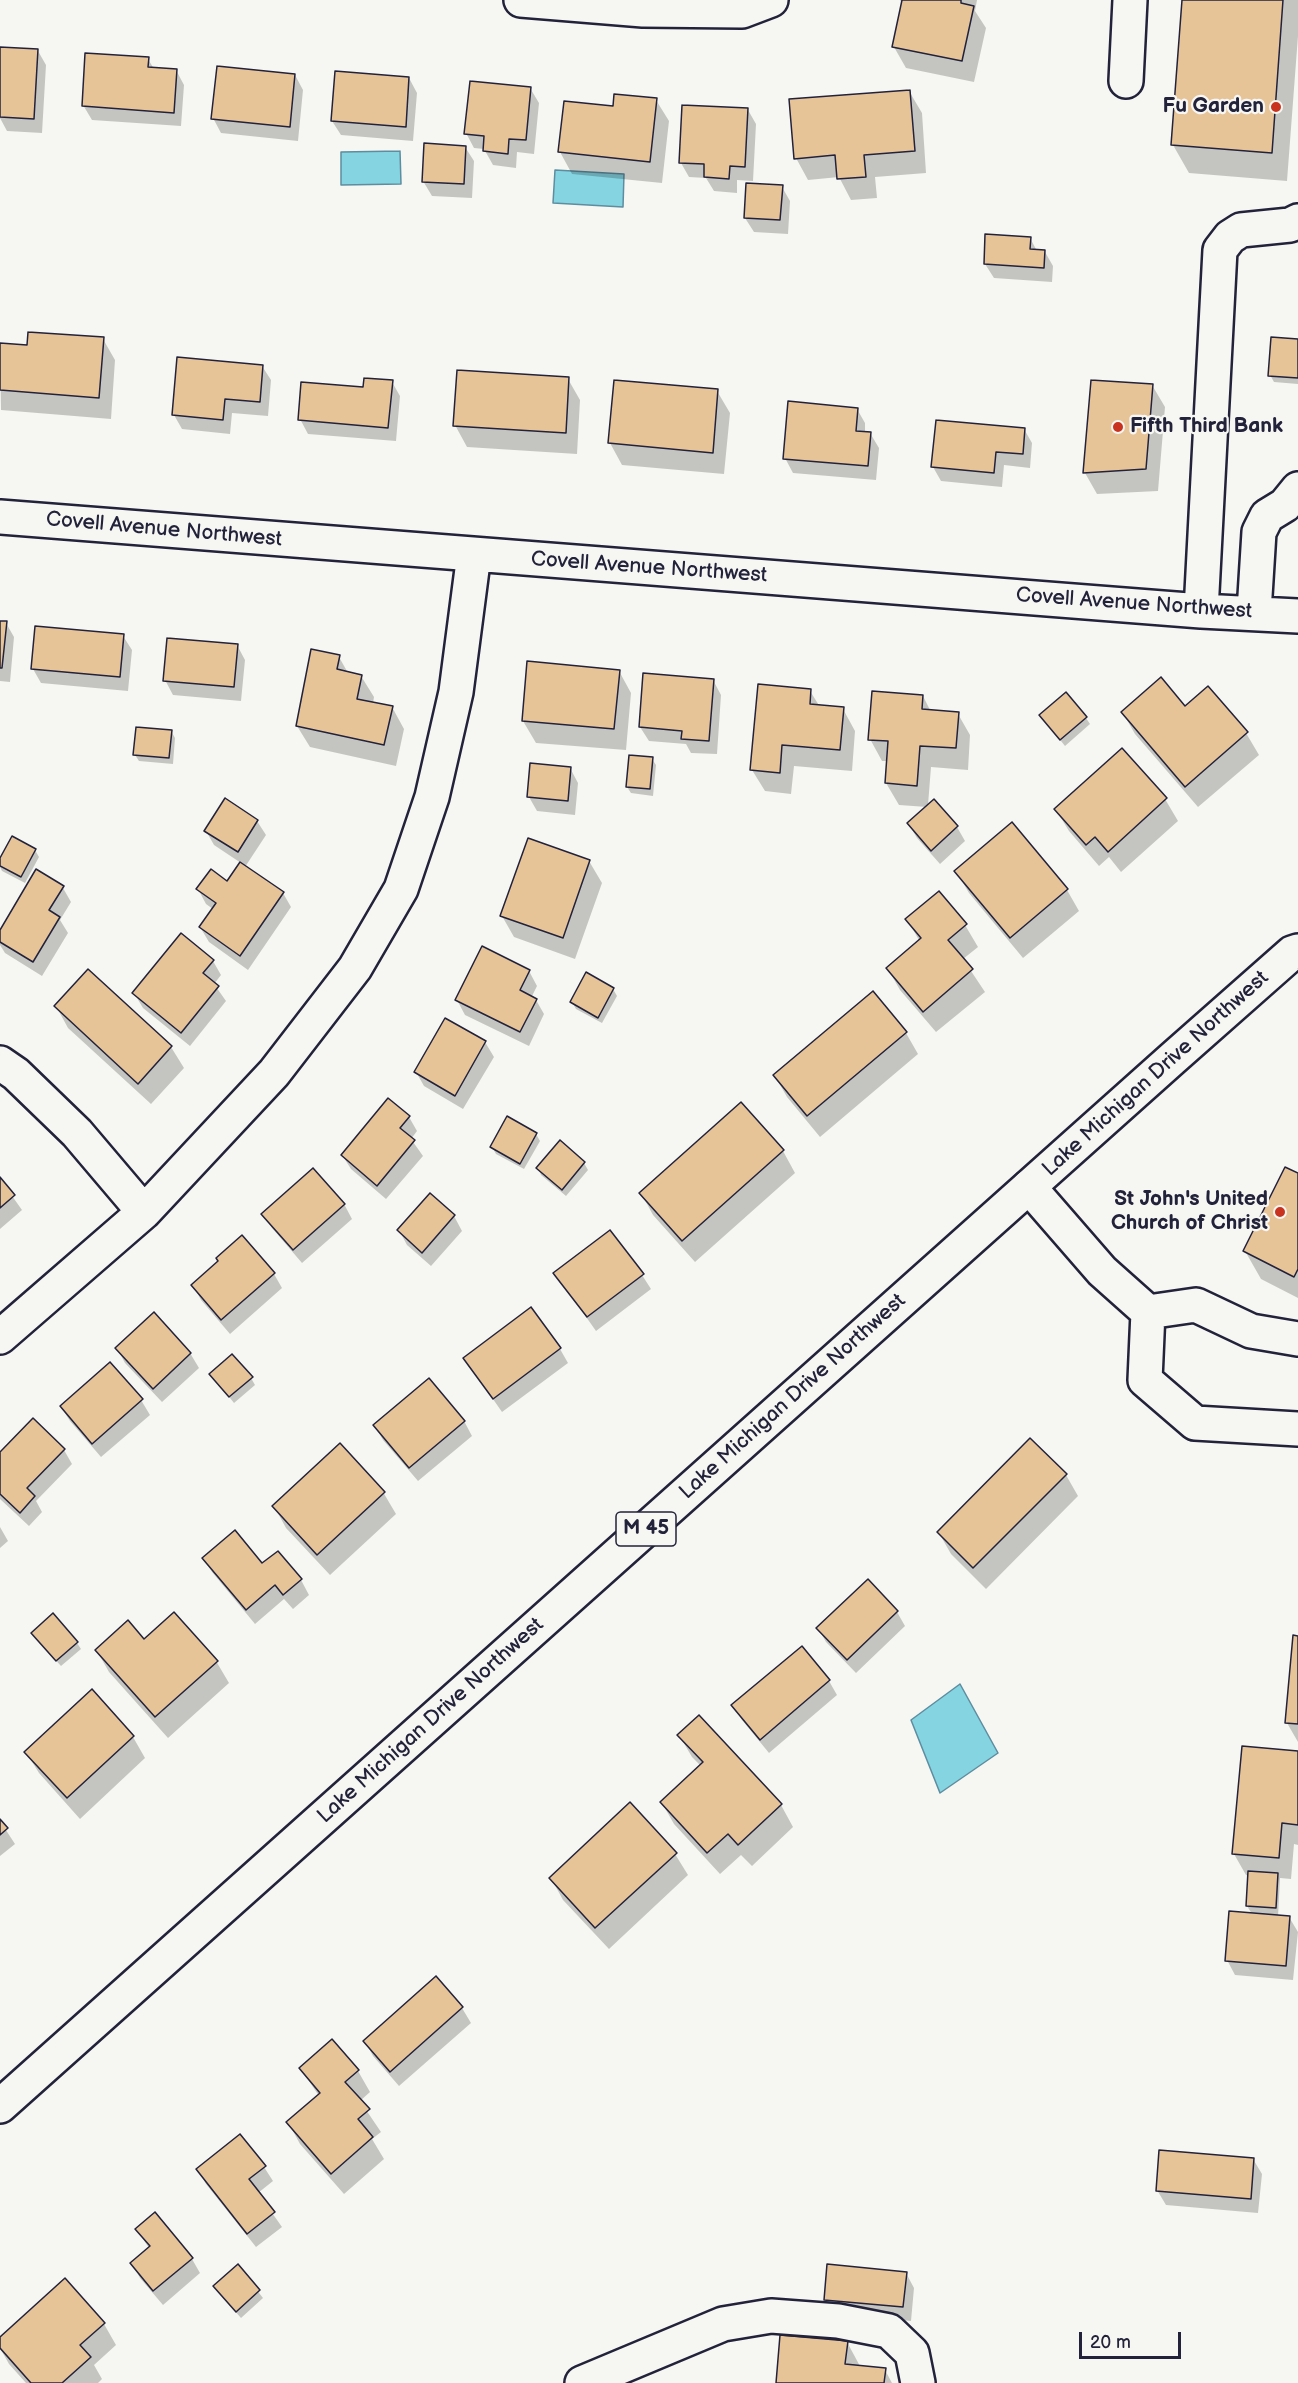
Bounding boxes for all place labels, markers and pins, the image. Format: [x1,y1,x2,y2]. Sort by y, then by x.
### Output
place label: Fu Garden [1162,94,1264,120]
marker: Fu Garden [1269,100,1283,114]
place label: Fifth Third Bank [1130,414,1283,440]
marker: Fifth Third Bank [1111,420,1125,434]
place label: St John's United Church of Christ [1111,1187,1268,1237]
marker: St John's United Church of Christ [1273,1205,1287,1219]

